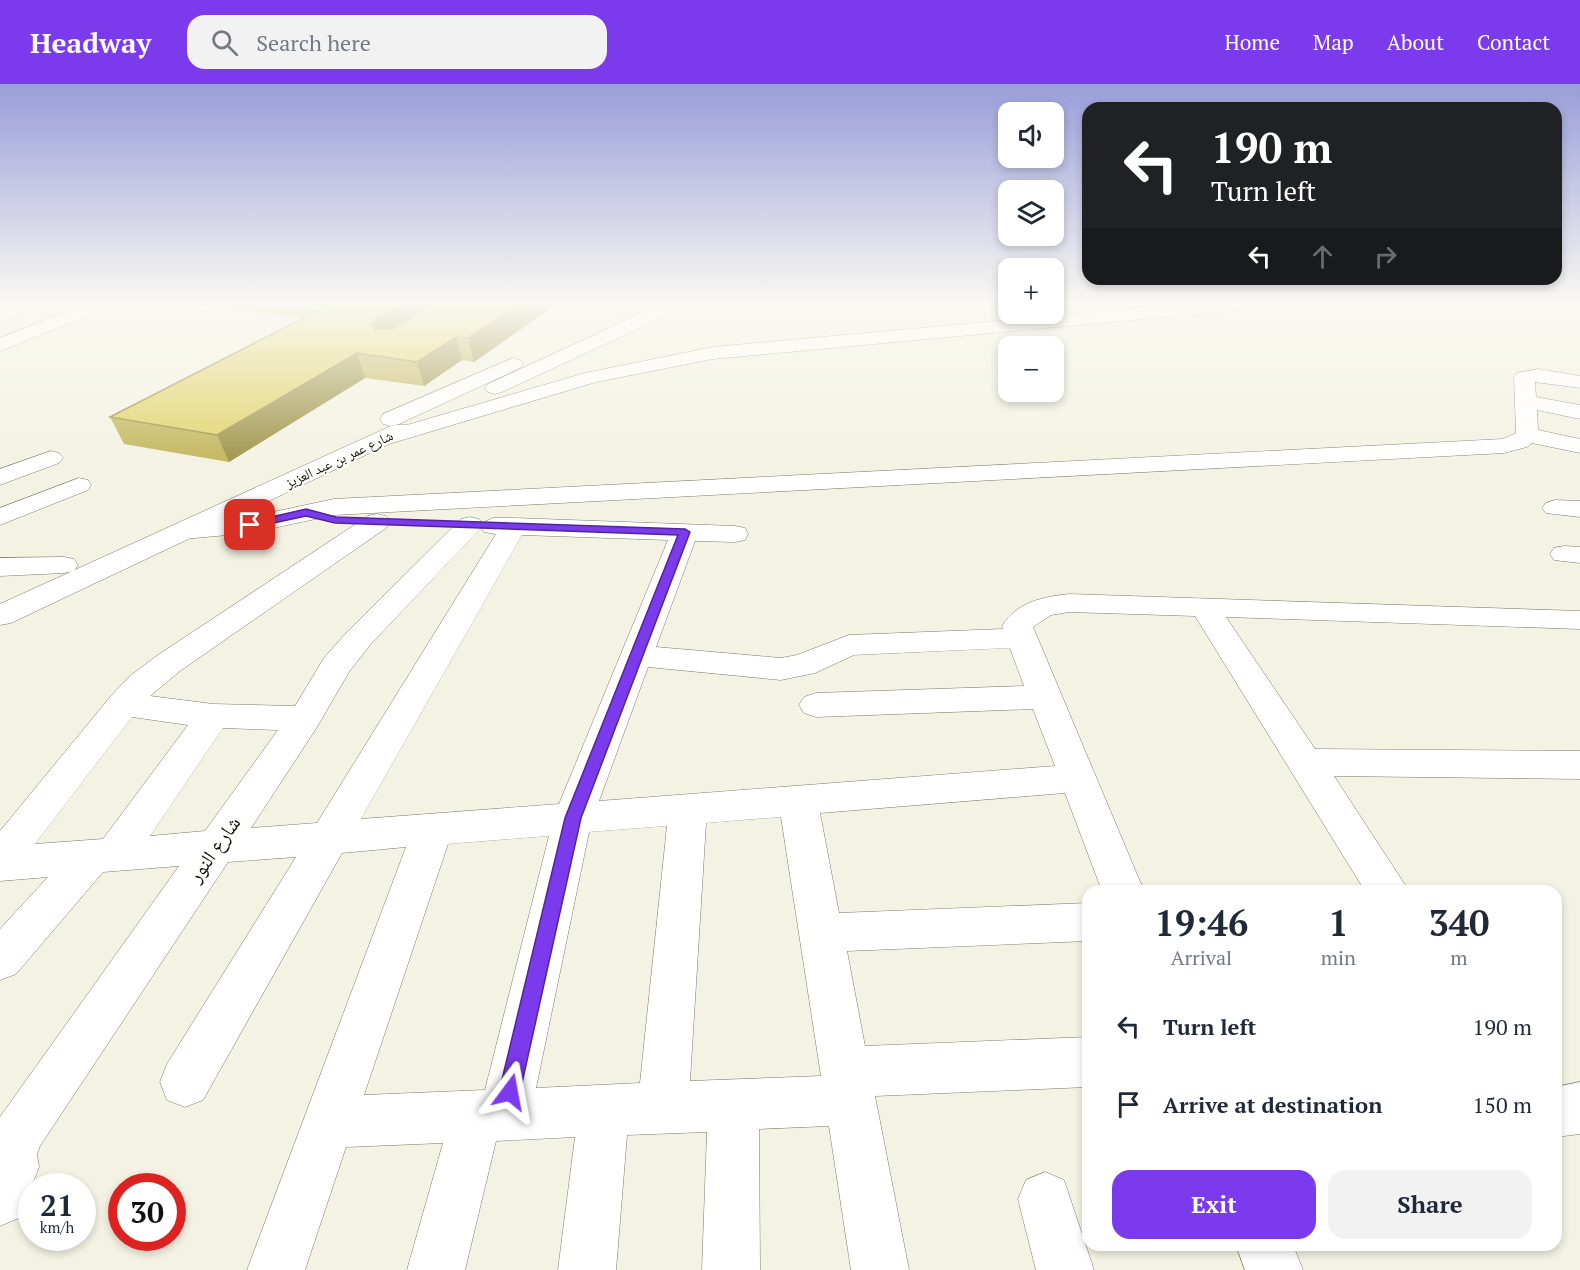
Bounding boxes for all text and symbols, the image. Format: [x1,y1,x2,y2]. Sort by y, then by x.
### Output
search box [187,15,607,69]
text: Headway [30,24,151,61]
icon: search [208,26,241,59]
text: Search here [256,28,371,57]
text: Home [1224,28,1280,56]
text: Map [1313,28,1354,56]
text: About [1387,28,1444,56]
text: Contact [1477,28,1550,56]
map controls [998,102,1064,402]
button: sound [998,102,1064,168]
text: 190 m [1211,119,1332,175]
icon: left [1112,126,1190,204]
text: Turn left [1211,173,1316,209]
button: layers [998,180,1064,246]
icon: left [1243,240,1276,273]
icon: ahead [1306,240,1339,273]
icon: right [1369,240,1402,273]
button: + [998,258,1064,324]
button: − [998,336,1064,402]
street label: شارع عمر بن عبد العزيز [281,425,396,493]
pin [224,499,275,550]
icon: arrive [233,508,266,541]
street label: شارع النور [181,810,246,888]
text: 19:46 [1155,899,1248,946]
text: 1 [1328,899,1349,946]
text: 340 [1428,899,1489,946]
text: Arrival [1171,944,1232,971]
text: min [1321,944,1356,971]
text: m [1450,944,1468,971]
icon: left [1112,1010,1145,1043]
text: Turn left [1163,1012,1256,1041]
text: 190 m [1472,1012,1532,1041]
position arrow [478,1060,542,1124]
icon: arrive [1112,1088,1145,1121]
text: Arrive at destination [1163,1090,1382,1119]
text: 150 m [1472,1090,1532,1119]
button: Exit [1112,1170,1316,1239]
button: Share [1328,1170,1532,1239]
speed limit sign: 30 [108,1173,186,1251]
text: 21 [40,1185,74,1225]
text: km/h [40,1217,74,1237]

